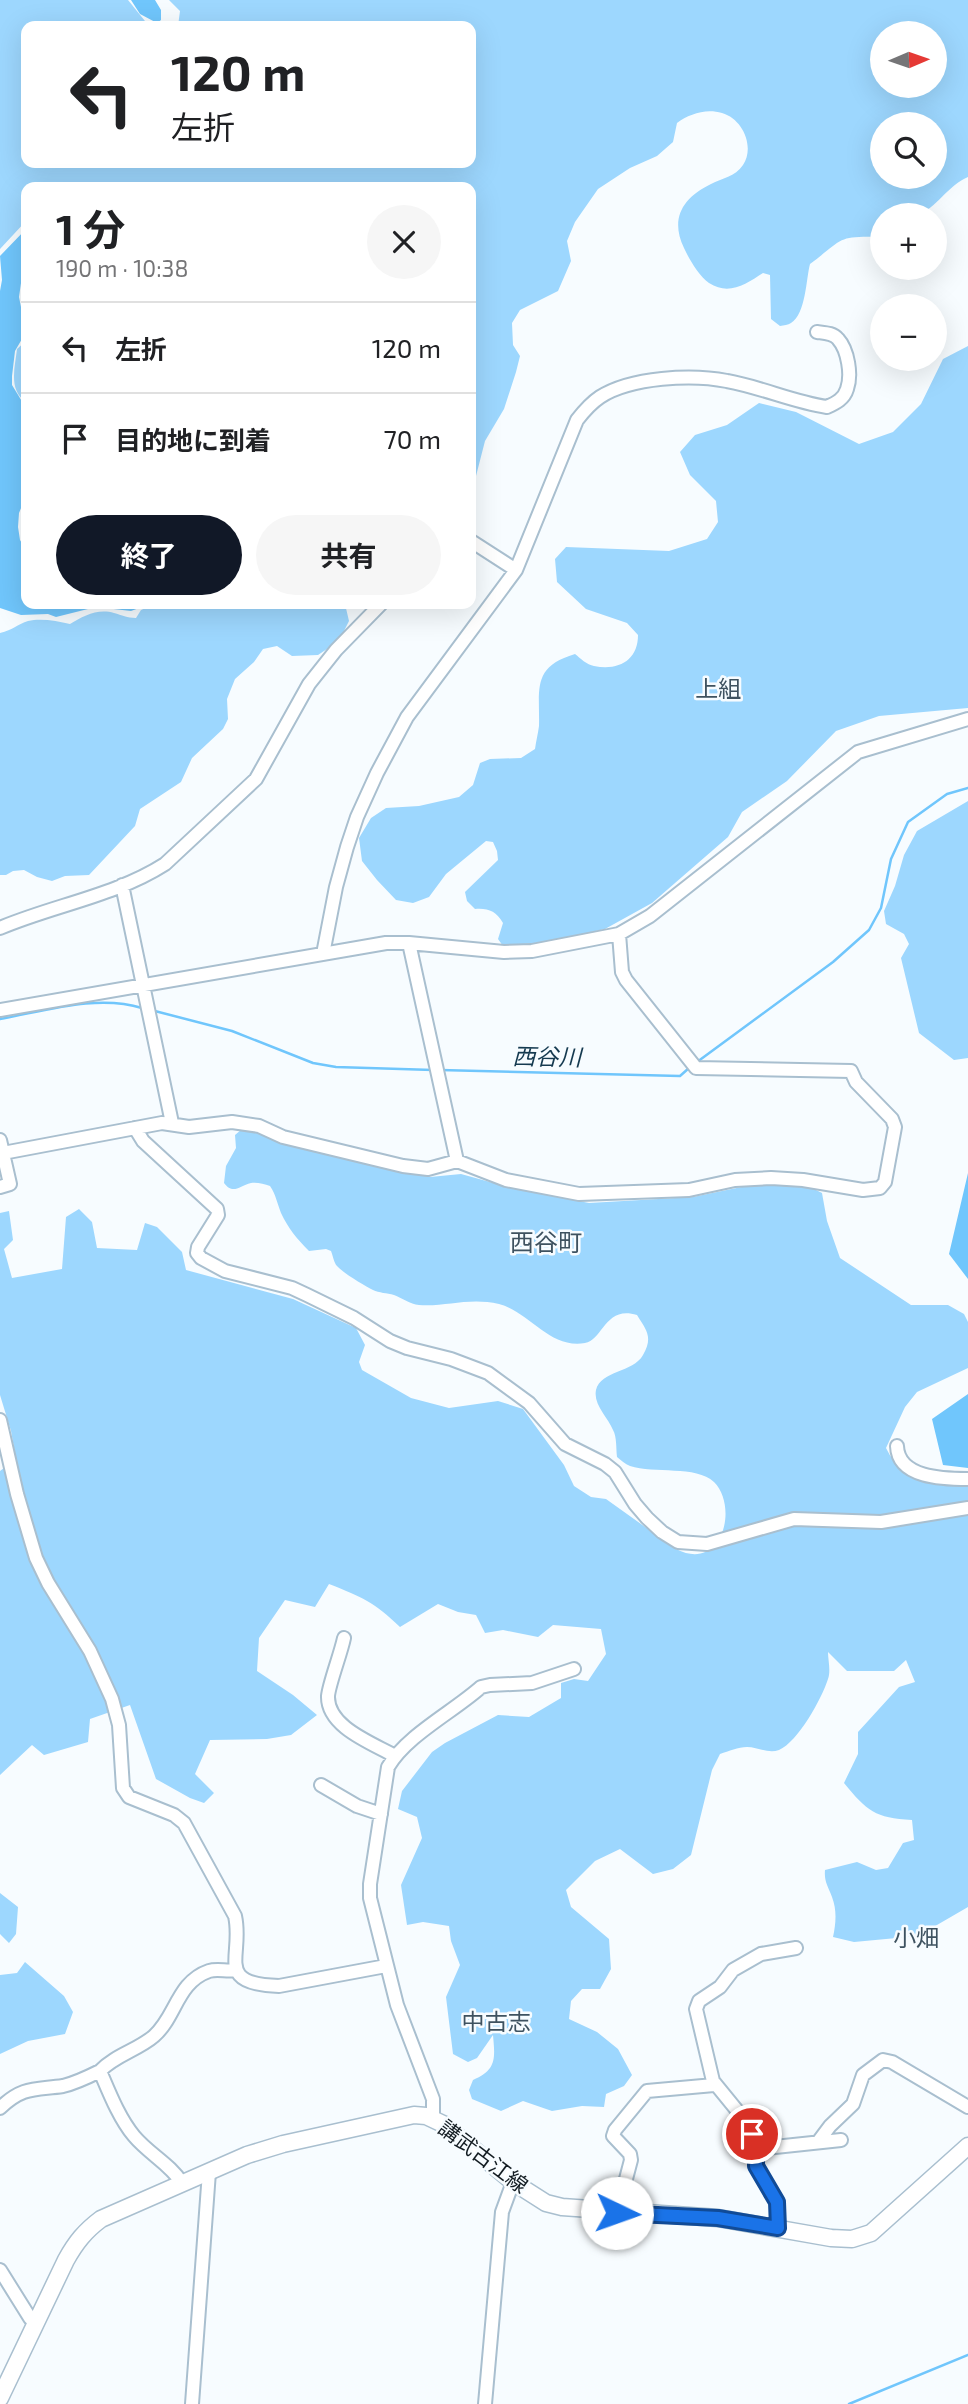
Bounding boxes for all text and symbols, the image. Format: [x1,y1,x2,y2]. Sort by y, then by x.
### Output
north arrow [870,21,947,98]
map controls [870,21,947,371]
text: 120 m [171,42,305,101]
icon: left [56,49,147,140]
text: 左折 [171,107,235,145]
button: search [870,112,947,189]
text: 1 分 [56,203,125,253]
button: + [870,203,947,280]
button: close [367,205,441,279]
text: 190 m · 10:38 [56,254,188,282]
button: − [870,294,947,371]
icon: left [56,329,94,367]
text: 120 m [372,332,441,363]
text: 左折 [115,333,167,364]
icon: arrive [56,420,94,458]
text: 70 m [383,423,441,454]
text: 目的地に到着 [115,424,271,455]
button: 終了 [56,515,242,595]
button: 共有 [256,515,441,595]
district label: 上組 [695,674,741,702]
water label: 西谷川 [512,1041,585,1071]
district label: 西谷町 [510,1227,582,1256]
district label: 小畑 [893,1923,939,1951]
district label: 中古志 [462,2007,531,2035]
pin [722,2104,782,2164]
street label: 講武古江線 [434,2114,533,2197]
icon: arrive [733,2115,771,2153]
position arrow [580,2176,654,2250]

